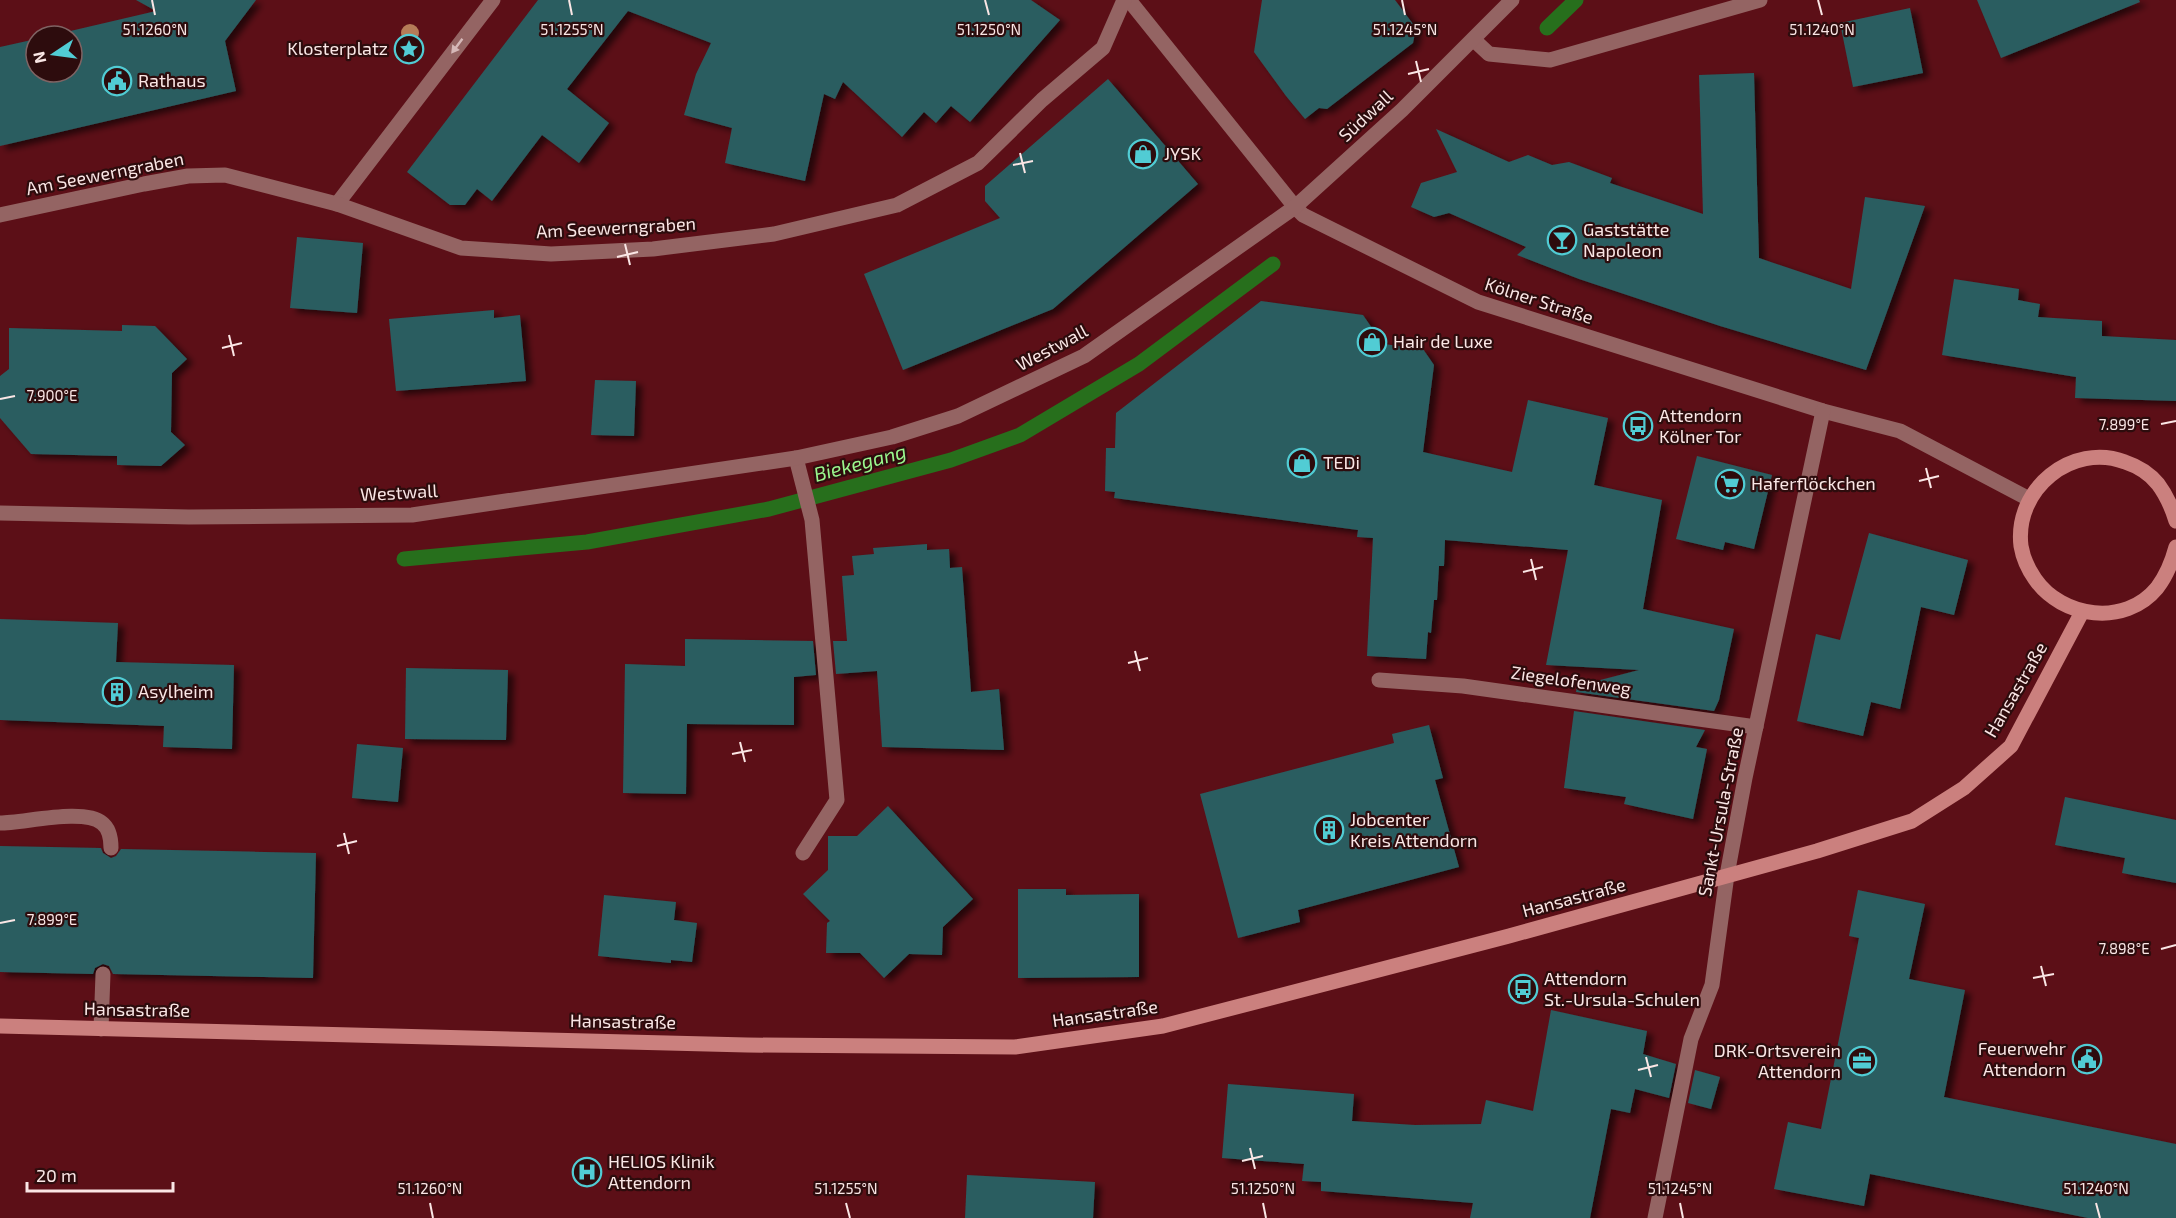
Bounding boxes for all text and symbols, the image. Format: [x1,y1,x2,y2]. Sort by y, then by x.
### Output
text: 51.1260°N [123,20,187,38]
text: 51.1255°N [540,20,604,38]
text: 51.1250°N [957,20,1021,38]
text: 51.1245°N [1373,20,1437,38]
text: 51.1240°N [1789,20,1855,38]
north arrow [24,24,84,84]
place icon: Klosterplatz [393,33,425,65]
place label: Klosterplatz [287,37,388,59]
one-way arrow [452,39,464,54]
text: N [28,50,49,65]
public building icon: Rathaus [101,65,133,97]
place label: Rathaus [138,69,206,91]
street label: Südwall [1334,84,1397,146]
shop icon: JYSK [1127,138,1159,170]
place label: JYSK [1164,142,1201,164]
street label: Am Seewerngraben [24,147,185,199]
street label: Am Seewerngraben [535,212,696,242]
place label: Gaststätte Napoleon [1583,218,1669,261]
bar icon: Gaststätte Napoleon [1546,224,1578,256]
street label: Kölner Straße [1482,272,1596,328]
street label: Westwall [1012,319,1092,375]
shop icon: Hair de Luxe [1356,326,1388,358]
place label: Hair de Luxe [1393,330,1493,352]
text: 7.900°E [27,386,77,404]
place label: Attendorn Kölner Tor [1659,404,1742,447]
bus stop icon: Attendorn Kölner Tor [1622,410,1654,442]
text: 7.899°E [2099,415,2149,433]
water label: Biekegang [811,438,909,486]
shop icon: TEDi [1286,447,1318,479]
place label: TEDi [1323,451,1360,473]
supermarket icon: Haferflöckchen [1714,468,1746,500]
place label: Haferflöckchen [1751,472,1876,494]
street label: Westwall [360,479,439,505]
street label: Hansastraße [1979,638,2051,741]
street label: Ziegelofenweg [1510,661,1632,699]
building icon: Asylheim [101,676,133,708]
place label: Asylheim [138,680,214,702]
street label: Sankt-Ursula-Straße [1693,725,1747,898]
place label: Jobcenter Kreis Attendorn [1350,808,1478,851]
building icon: Jobcenter Kreis Attendorn [1313,814,1345,846]
street label: Hansastraße [1520,873,1628,921]
text: 7.899°E [27,910,77,928]
text: 7.898°E [2098,939,2150,957]
place label: Attendorn St.-Ursula-Schulen [1544,967,1700,1010]
bus stop icon: Attendorn St.-Ursula-Schulen [1507,973,1539,1005]
street label: Hansastraße [1051,995,1159,1031]
street label: Hansastraße [84,997,190,1021]
street label: Hansastraße [570,1009,676,1033]
place label: Feuerwehr Attendorn [1978,1037,2066,1080]
place label: DRK-Ortsverein Attendorn [1714,1039,1841,1082]
public building icon: Feuerwehr Attendorn [2071,1043,2103,1075]
office icon: DRK-Ortsverein Attendorn [1846,1045,1878,1077]
place label: HELIOS Klinik Attendorn [608,1150,715,1193]
scale bar [27,1155,172,1193]
hospital icon: HELIOS Klinik Attendorn [571,1156,603,1188]
text: 20 m [36,1164,77,1186]
text: 51.1260°N [398,1179,462,1197]
text: 51.1255°N [814,1179,878,1197]
text: 51.1250°N [1231,1179,1295,1197]
text: 51.1245°N [1648,1179,1712,1197]
text: 51.1240°N [2063,1179,2129,1197]

